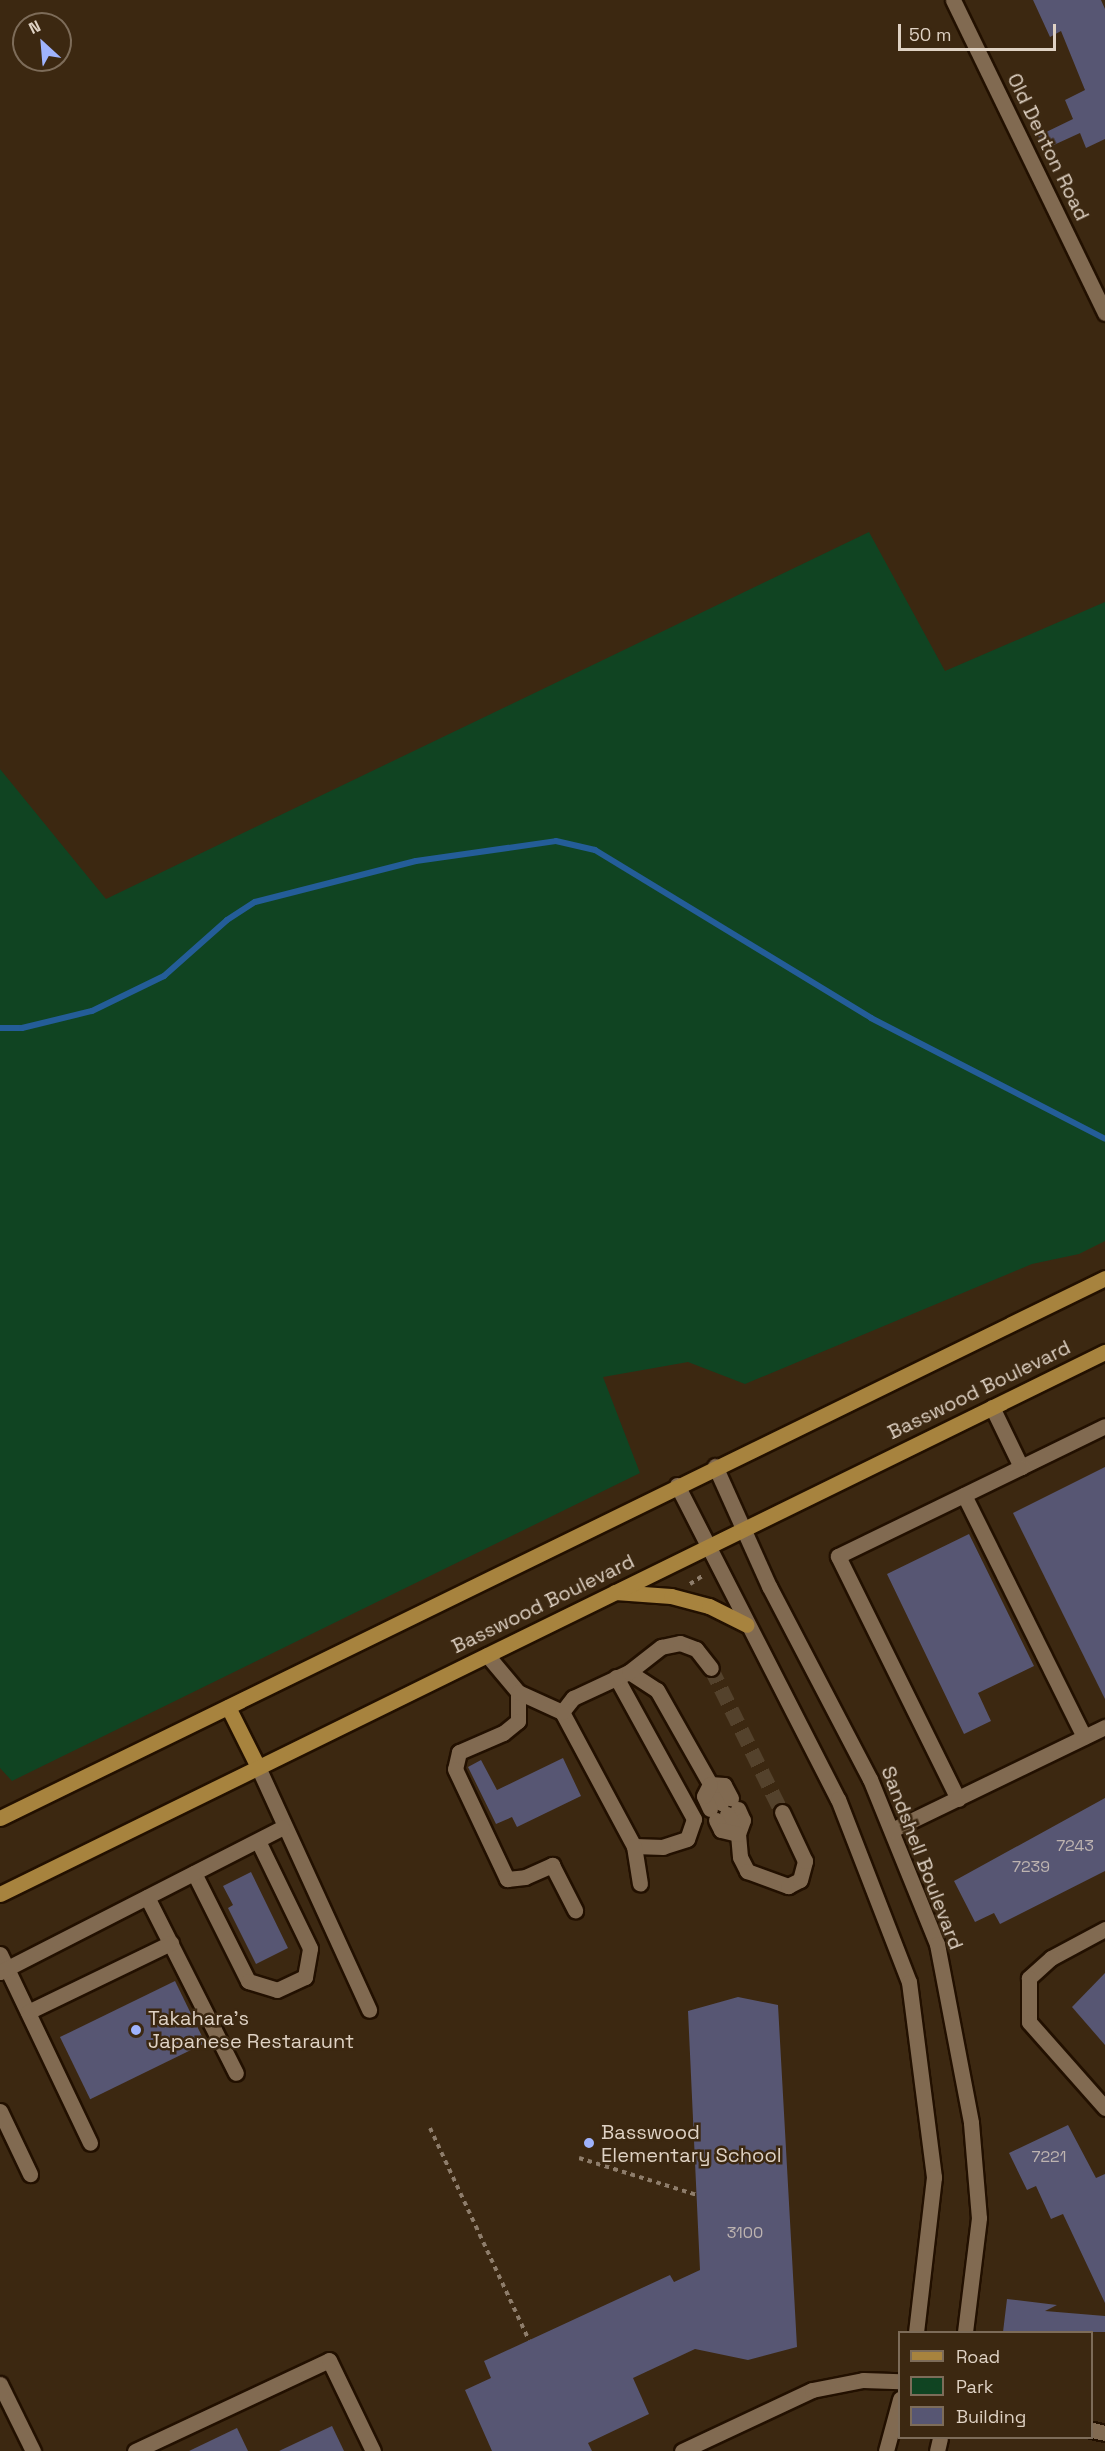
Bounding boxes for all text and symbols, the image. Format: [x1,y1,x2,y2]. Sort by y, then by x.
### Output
north arrow [12,12,72,72]
scale bar [901,12,1058,50]
text: N [25,15,44,39]
text: 50 m [909,23,951,46]
street label: Old Denton Road [1002,69,1094,225]
street label: Basswood Boulevard [884,1335,1074,1445]
street label: Basswood Boulevard [448,1549,638,1659]
street label: Sandshell Boulevard [876,1763,968,1953]
house number: 7243 [1056,1836,1094,1856]
house number: 7239 [1012,1857,1050,1877]
place label: Takahara's Japanese Restaraunt [148,2006,354,2053]
marker: Takahara's Japanese Restaraunt [129,2023,143,2037]
place label: Basswood Elementary School [601,2120,782,2167]
marker: Basswood Elementary School [582,2136,596,2150]
house number: 7221 [1032,2147,1066,2167]
house number: 3100 [727,2223,763,2243]
legend [898,2331,1093,2439]
text: Road [956,2345,1000,2368]
text: Park [956,2375,993,2398]
text: Building [956,2405,1026,2428]

